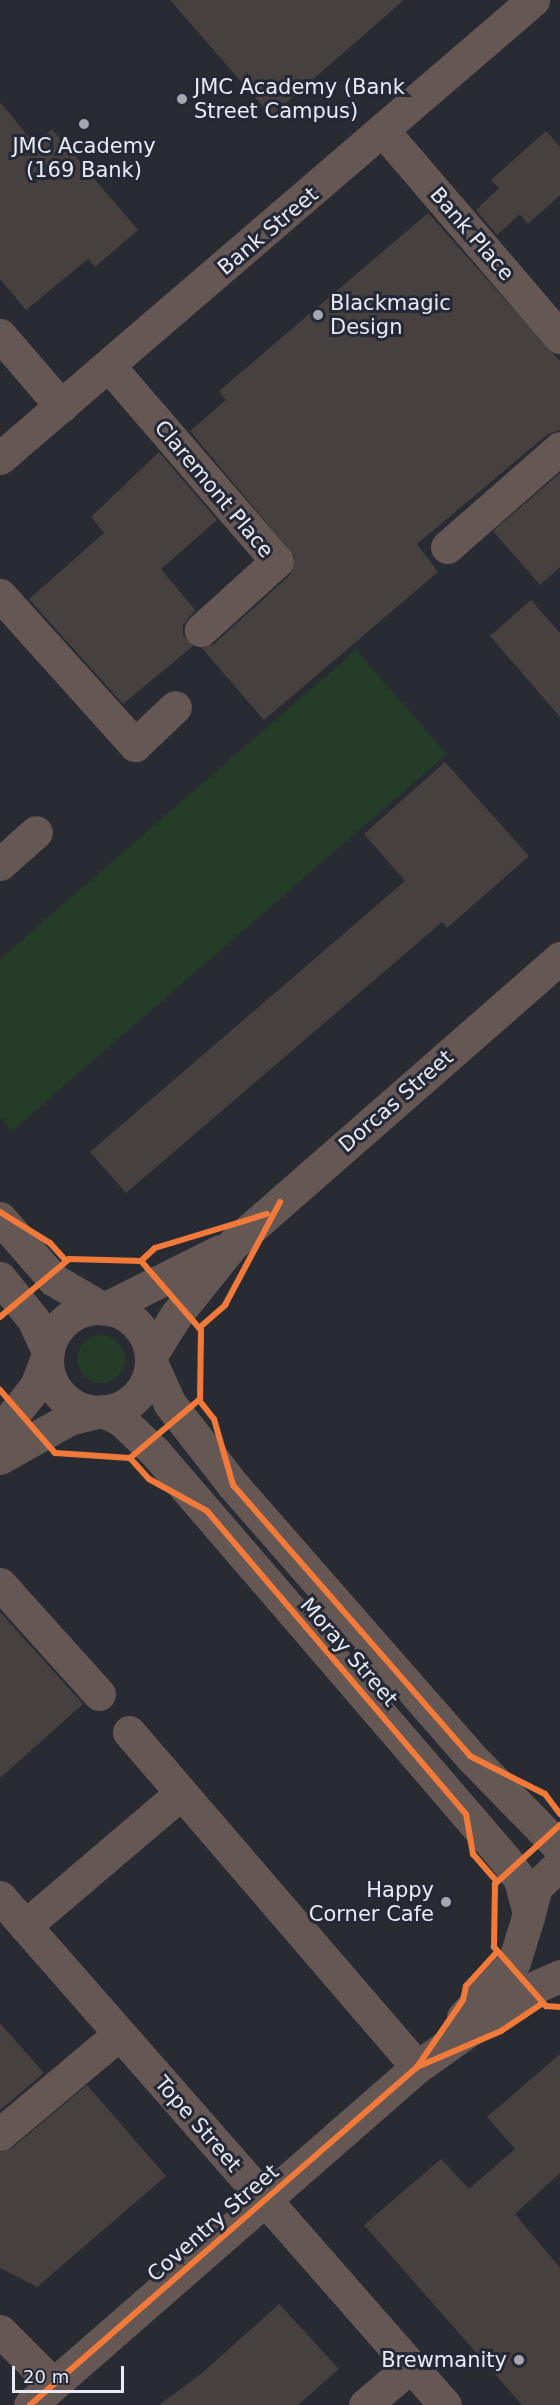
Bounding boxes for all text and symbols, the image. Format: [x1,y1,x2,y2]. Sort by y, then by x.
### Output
place label: JMC Academy (Bank Street Campus) [194,74,405,124]
marker: JMC Academy (Bank Street Campus) [175,92,189,106]
marker: JMC Academy (169 Bank) [77,117,91,131]
place label: JMC Academy (169 Bank) [12,133,156,183]
street label: Bank Street [213,182,323,280]
street label: Bank Place [425,182,519,286]
place label: Blackmagic Design [330,290,451,340]
marker: Blackmagic Design [311,308,325,322]
street label: Claremont Place [149,415,279,563]
street label: Dorcas Street [334,1045,458,1157]
street label: Moray Street [295,1593,403,1711]
place label: Happy Corner Cafe [309,1877,434,1927]
marker: Happy Corner Cafe [439,1895,453,1909]
street label: Tope Street [150,2071,246,2177]
street label: Coventry Street [142,2159,284,2287]
place label: Brewmanity [381,2347,507,2373]
marker: Brewmanity [512,2353,526,2367]
scale bar [15,2354,128,2392]
text: 20 m [23,2366,69,2387]

